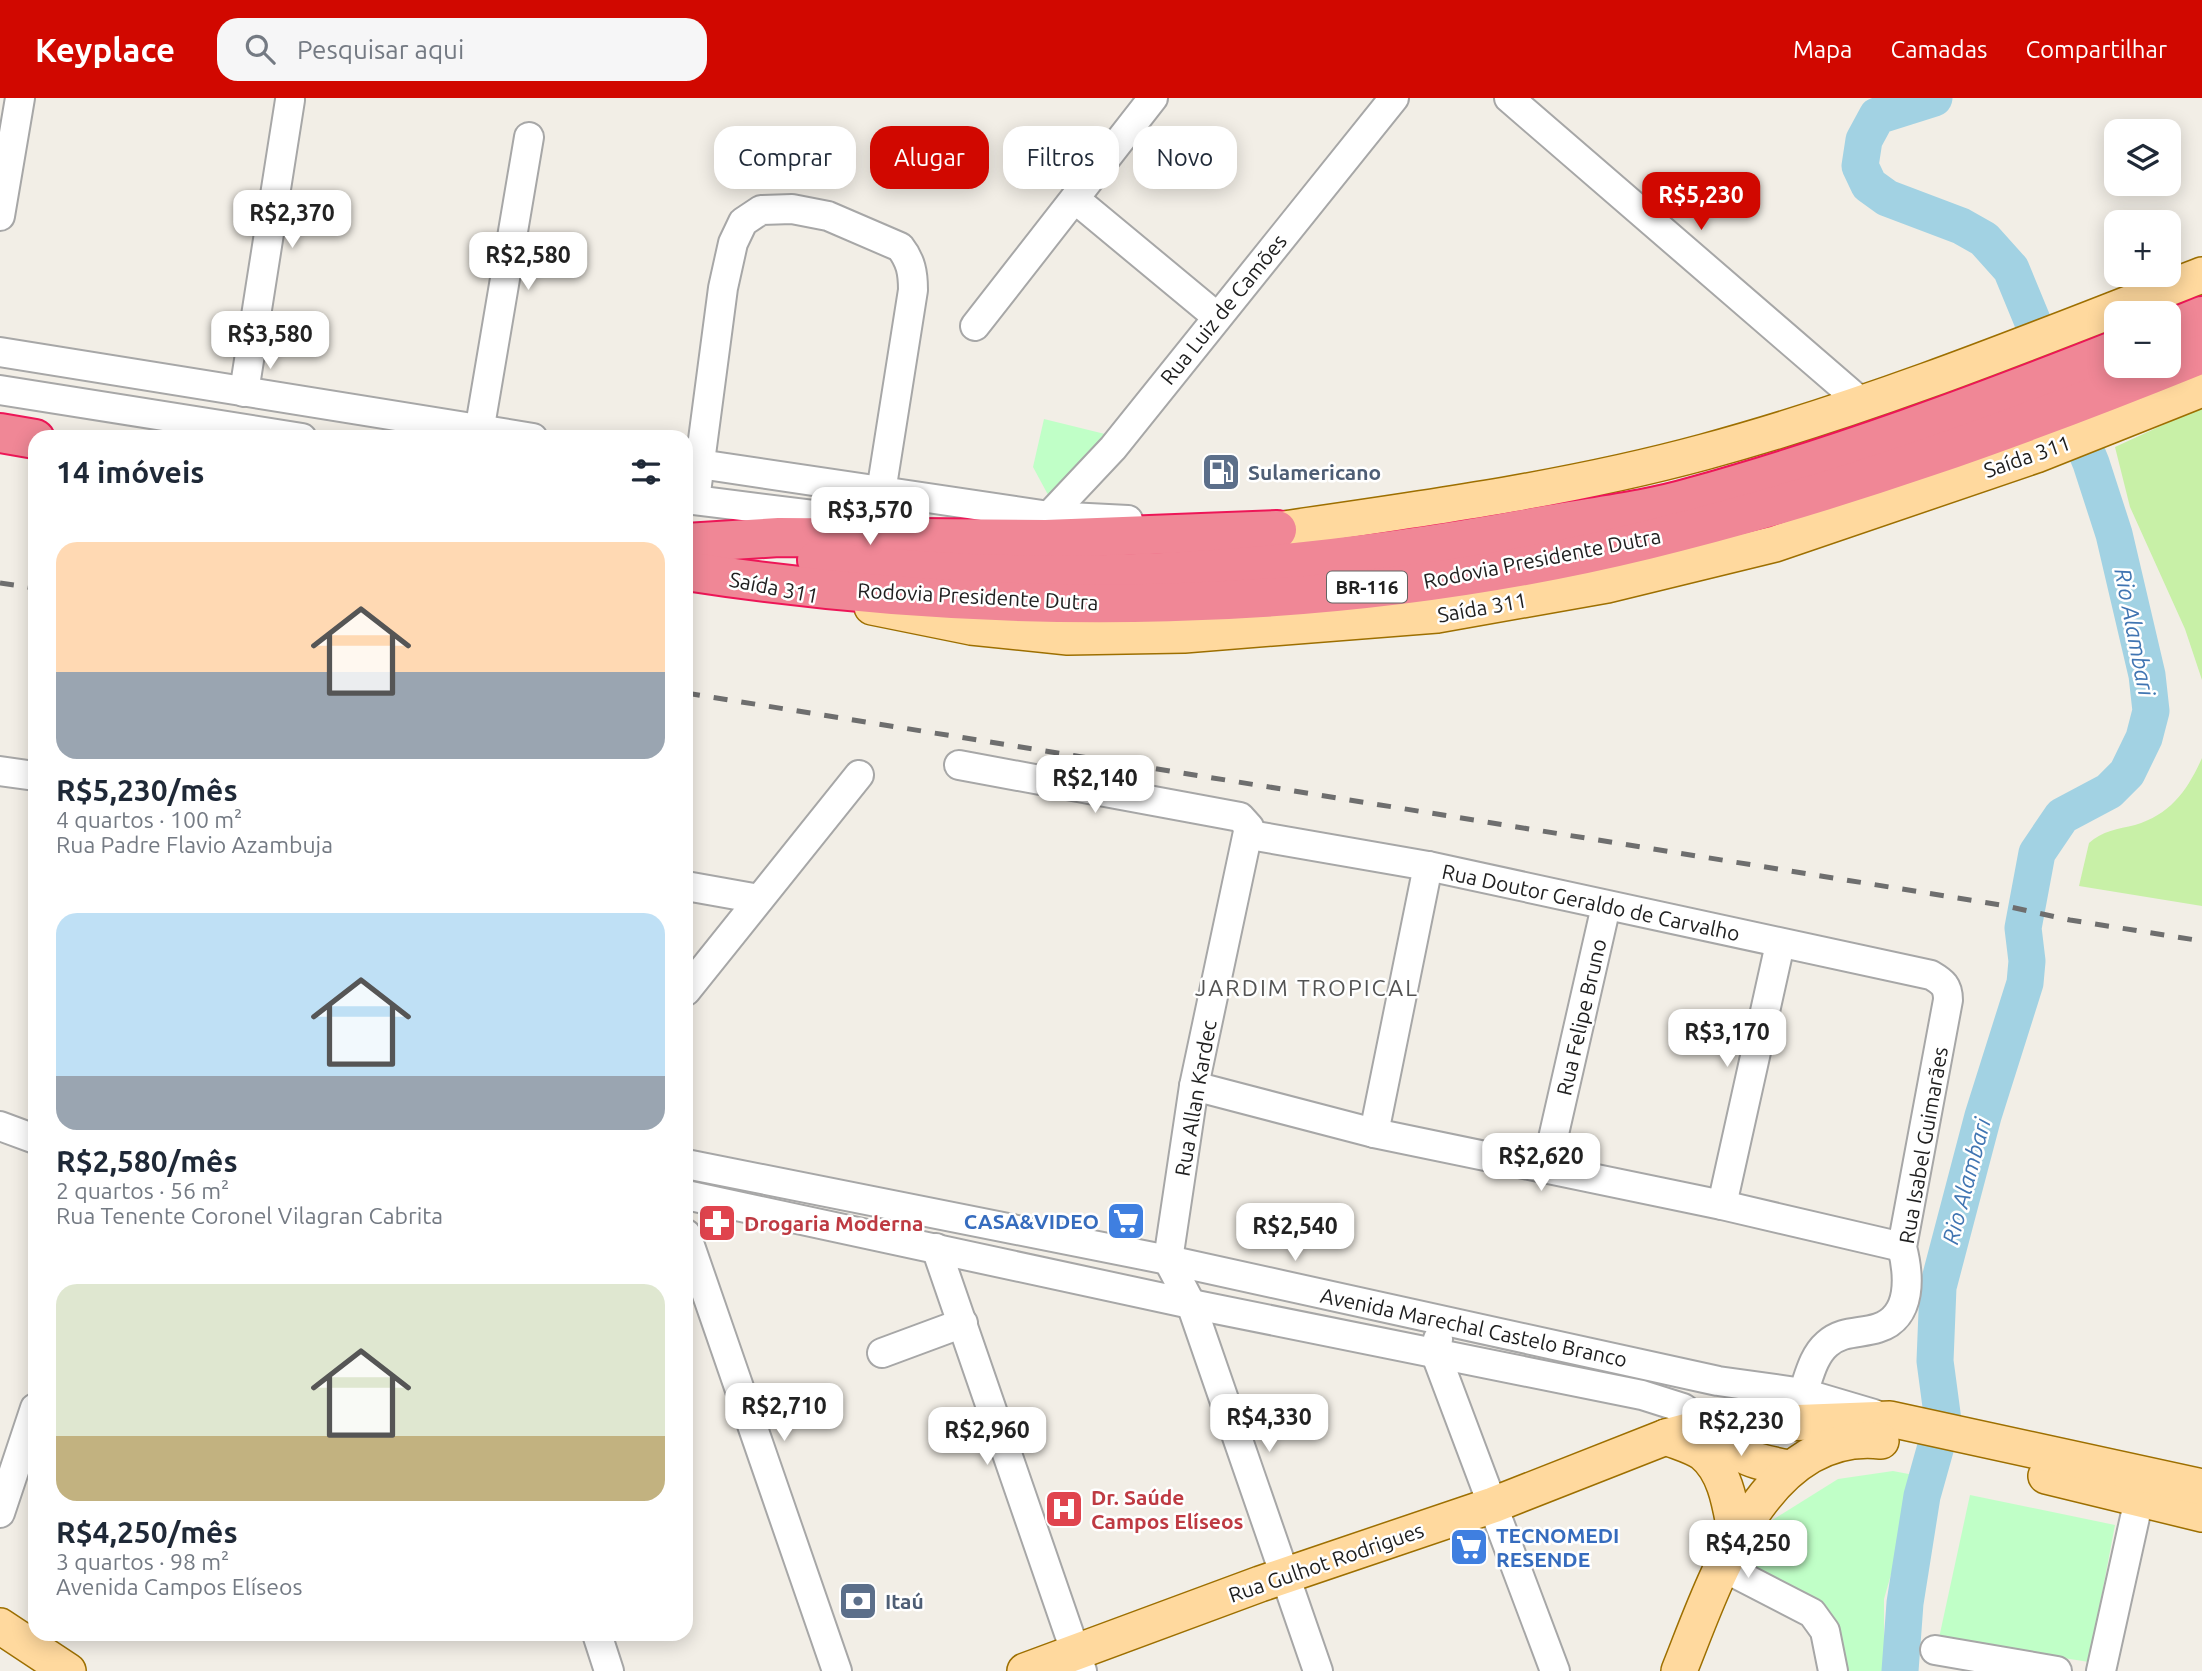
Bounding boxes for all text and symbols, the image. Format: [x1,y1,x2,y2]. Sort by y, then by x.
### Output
search box [217,18,707,81]
icon: search [241,30,279,68]
text: Keyplace [35,31,175,68]
text: Pesquisar aqui [297,35,464,64]
text: Mapa [1793,36,1852,63]
text: Camadas [1890,36,1987,63]
text: Compartilhar [2025,36,2167,63]
map controls [2104,119,2181,378]
button: layers [2104,119,2181,196]
chip: Comprar [714,126,856,189]
chip: Alugar [870,126,989,189]
chip: Filtros [1003,126,1119,189]
chip: Novo [1133,126,1237,189]
pin: R$5,230 [1636,172,1766,232]
text: R$5,230 [1658,182,1744,207]
pin: R$2,370 [227,190,357,250]
text: R$2,370 [249,200,335,225]
button: + [2104,210,2181,287]
street label: Rua Luiz de Camões [1155,229,1291,389]
pin: R$2,580 [463,232,593,292]
text: R$2,580 [485,242,571,267]
button: − [2104,301,2181,378]
pin: R$3,580 [205,312,335,371]
text: R$3,580 [227,321,313,346]
street label: Saída 311 [1980,430,2074,482]
fuel station icon: Sulamericano [1200,451,1242,493]
icon: filters [627,453,665,491]
text: 14 imóveis [56,455,204,489]
place label: Sulamericano [1248,460,1381,484]
pin: R$3,570 [805,488,935,547]
text: R$3,570 [827,497,913,522]
street label: Rodovia Presidente Dutra [1421,523,1663,593]
water label: Rio Alambari [2110,566,2160,699]
street label: Saída 311 [727,567,821,607]
road number: BR-116 [1327,572,1407,602]
street label: Rodovia Presidente Dutra [857,578,1099,614]
street label: Saída 311 [1435,587,1529,627]
icon: home [298,588,424,714]
pin: R$2,140 [1030,756,1160,815]
text: R$2,140 [1052,765,1138,790]
text: R$5,230/mês [56,773,238,807]
text: 4 quartos · 100 m² [56,807,242,832]
text: Rua Padre Flavio Azambuja [56,832,333,857]
street label: Rua Doutor Geraldo de Carvalho [1440,859,1742,945]
street label: Rua Felipe Bruno [1551,936,1611,1098]
icon: home [298,959,424,1085]
district label: JARDIM TROPICAL [1195,975,1419,1000]
pin: R$3,170 [1662,1010,1792,1069]
street label: Rua Allan Kardec [1169,1018,1221,1178]
text: R$3,170 [1684,1019,1770,1044]
street label: Rua Isabel Guimarães [1894,1045,1952,1245]
water label: Rio Alambari [1937,1114,1995,1247]
pin: R$2,620 [1476,1134,1606,1193]
text: R$2,620 [1498,1143,1584,1168]
text: R$2,580/mês [56,1144,238,1178]
text: 2 quartos · 56 m² [56,1178,229,1203]
supermarket icon: CASA&VIDEO [1105,1200,1147,1242]
pharmacy icon: Drogaria Moderna [696,1202,738,1244]
text: Rua Tenente Coronel Vilagran Cabrita [56,1203,443,1228]
pin: R$2,540 [1230,1204,1360,1263]
place label: CASA&VIDEO [964,1209,1099,1233]
place label: Drogaria Moderna [744,1211,923,1235]
text: R$2,540 [1252,1213,1338,1238]
street label: Avenida Marechal Castelo Branco [1319,1283,1629,1371]
icon: home [298,1330,424,1456]
pin: R$2,710 [719,1384,849,1443]
text: R$2,710 [741,1393,827,1418]
pin: R$4,330 [1204,1394,1334,1454]
pin: R$2,230 [1676,1398,1806,1458]
text: R$4,330 [1226,1404,1312,1429]
pin: R$2,960 [922,1408,1052,1467]
text: R$2,230 [1698,1408,1784,1433]
text: R$2,960 [944,1417,1030,1442]
place label: Dr. Saúde Campos Elíseos [1091,1485,1244,1533]
hospital icon: Dr. Saúde Campos Elíseos [1043,1488,1085,1530]
text: R$4,250/mês [56,1515,238,1549]
street label: Rua Gulhot Rodrigues [1225,1517,1427,1607]
pin: R$4,250 [1683,1520,1813,1580]
place label: TECNOMEDI RESENDE [1496,1523,1619,1571]
supermarket icon: TECNOMEDI RESENDE [1448,1526,1490,1568]
text: R$4,250 [1705,1530,1791,1555]
text: 3 quartos · 98 m² [56,1549,229,1574]
text: Avenida Campos Elíseos [56,1574,302,1599]
bank icon: Itaú [837,1580,879,1622]
place label: Itaú [885,1589,924,1613]

